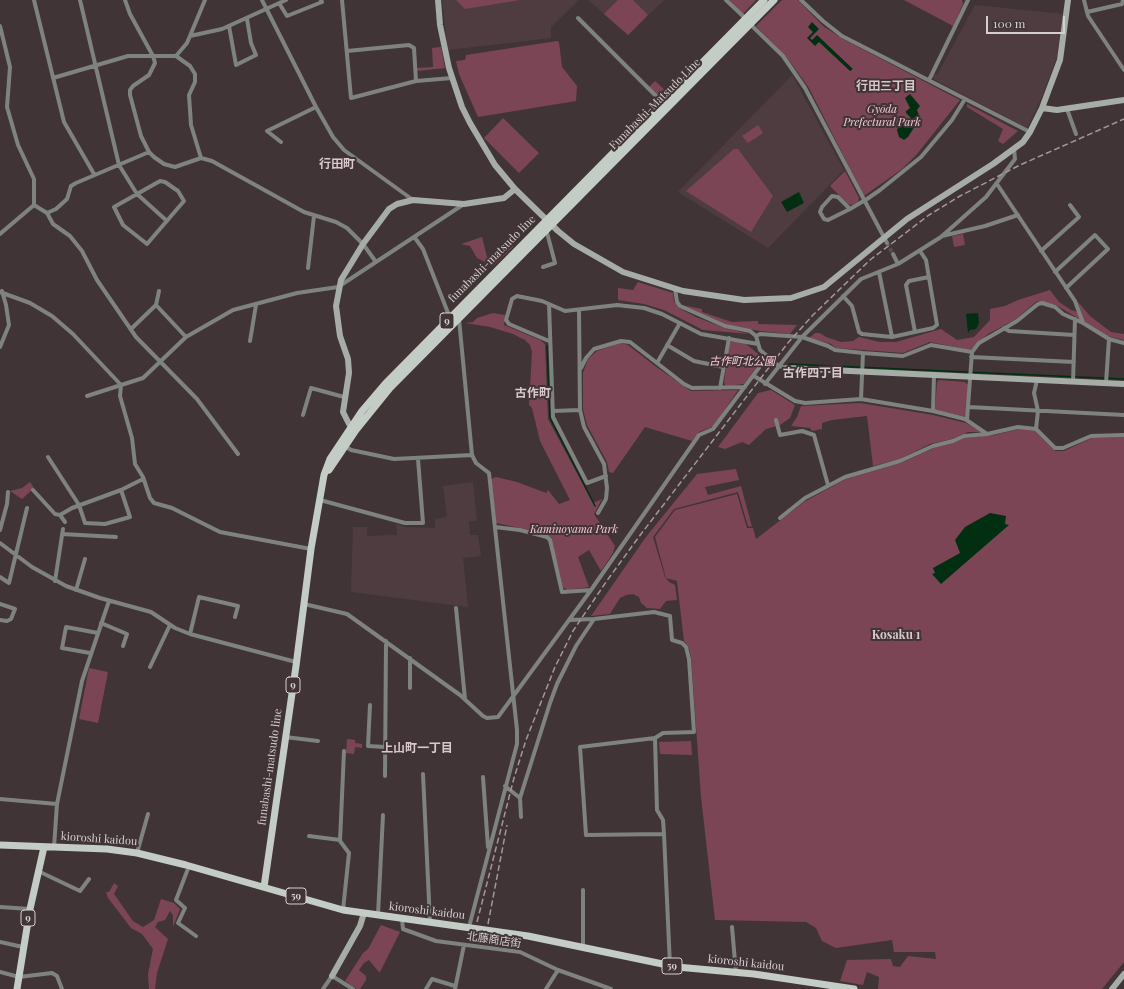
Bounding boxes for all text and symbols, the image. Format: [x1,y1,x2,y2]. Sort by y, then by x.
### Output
scale bar [988,8,1067,34]
text: 100 m [993,15,1025,31]
street label: Funabashi-Matsudo Line [607,56,703,152]
district label: 行田三丁目 [856,79,916,93]
park label: Gyōda Prefectural Park [843,103,921,129]
district label: 行田町 [319,157,355,171]
street label: funabashi-matsudo line [446,213,538,305]
road number: 9 [440,313,454,329]
park label: 古作町北公園 [709,355,775,369]
district label: 古作四丁目 [783,366,843,380]
district label: 古作町 [515,386,551,400]
park label: Kaminoyama Park [530,523,618,537]
district label: Kosaku 1 [872,628,920,642]
road number: 9 [286,677,300,693]
street label: funabashi-matsudo line [255,708,285,826]
district label: 上山町一丁目 [381,741,453,755]
street label: kioroshi kaidou [60,830,138,848]
road number: 59 [286,888,306,904]
street label: kioroshi kaidou [388,900,466,922]
road number: 9 [21,910,35,926]
street label: 北藤商店街 [466,930,522,950]
street label: kioroshi kaidou [707,952,785,974]
road number: 59 [662,958,682,974]

